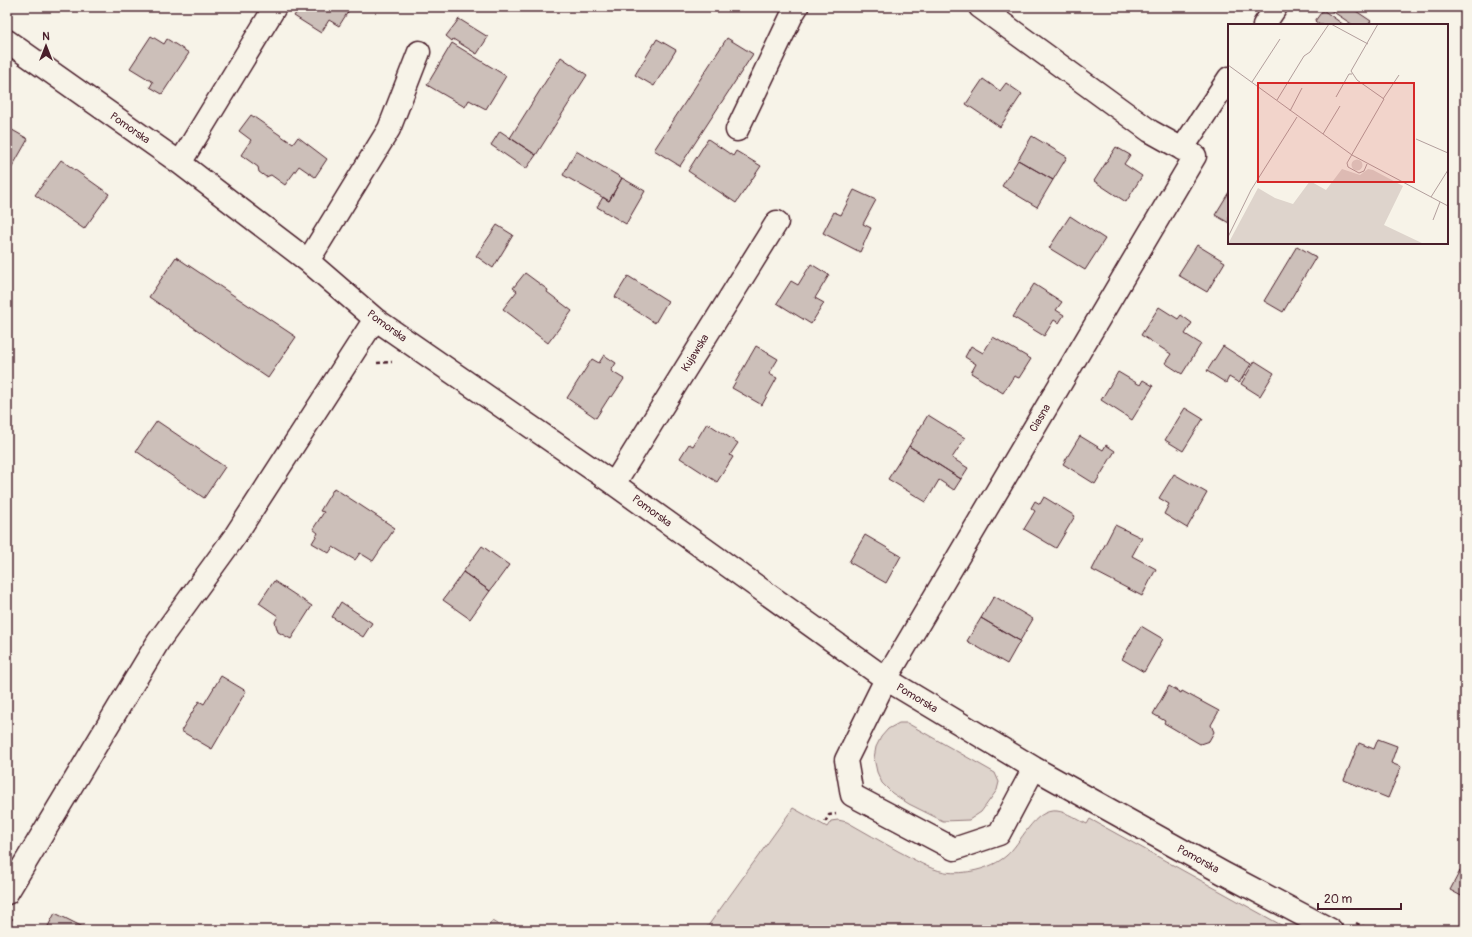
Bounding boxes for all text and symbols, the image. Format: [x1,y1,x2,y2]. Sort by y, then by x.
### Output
inset map [1228,24,1448,244]
north arrow [26,26,66,66]
text: N [42,30,50,43]
street label: Pomorska [107,110,153,146]
street label: Pomorska [365,307,409,345]
street label: Kujawska [678,332,712,374]
street label: Ciasna [1027,402,1053,434]
street label: Pomorska [630,492,674,530]
street label: Pomorska [894,681,940,715]
street label: Pomorska [1175,842,1221,876]
scale bar [1318,885,1401,911]
text: 20 m [1324,892,1353,907]

